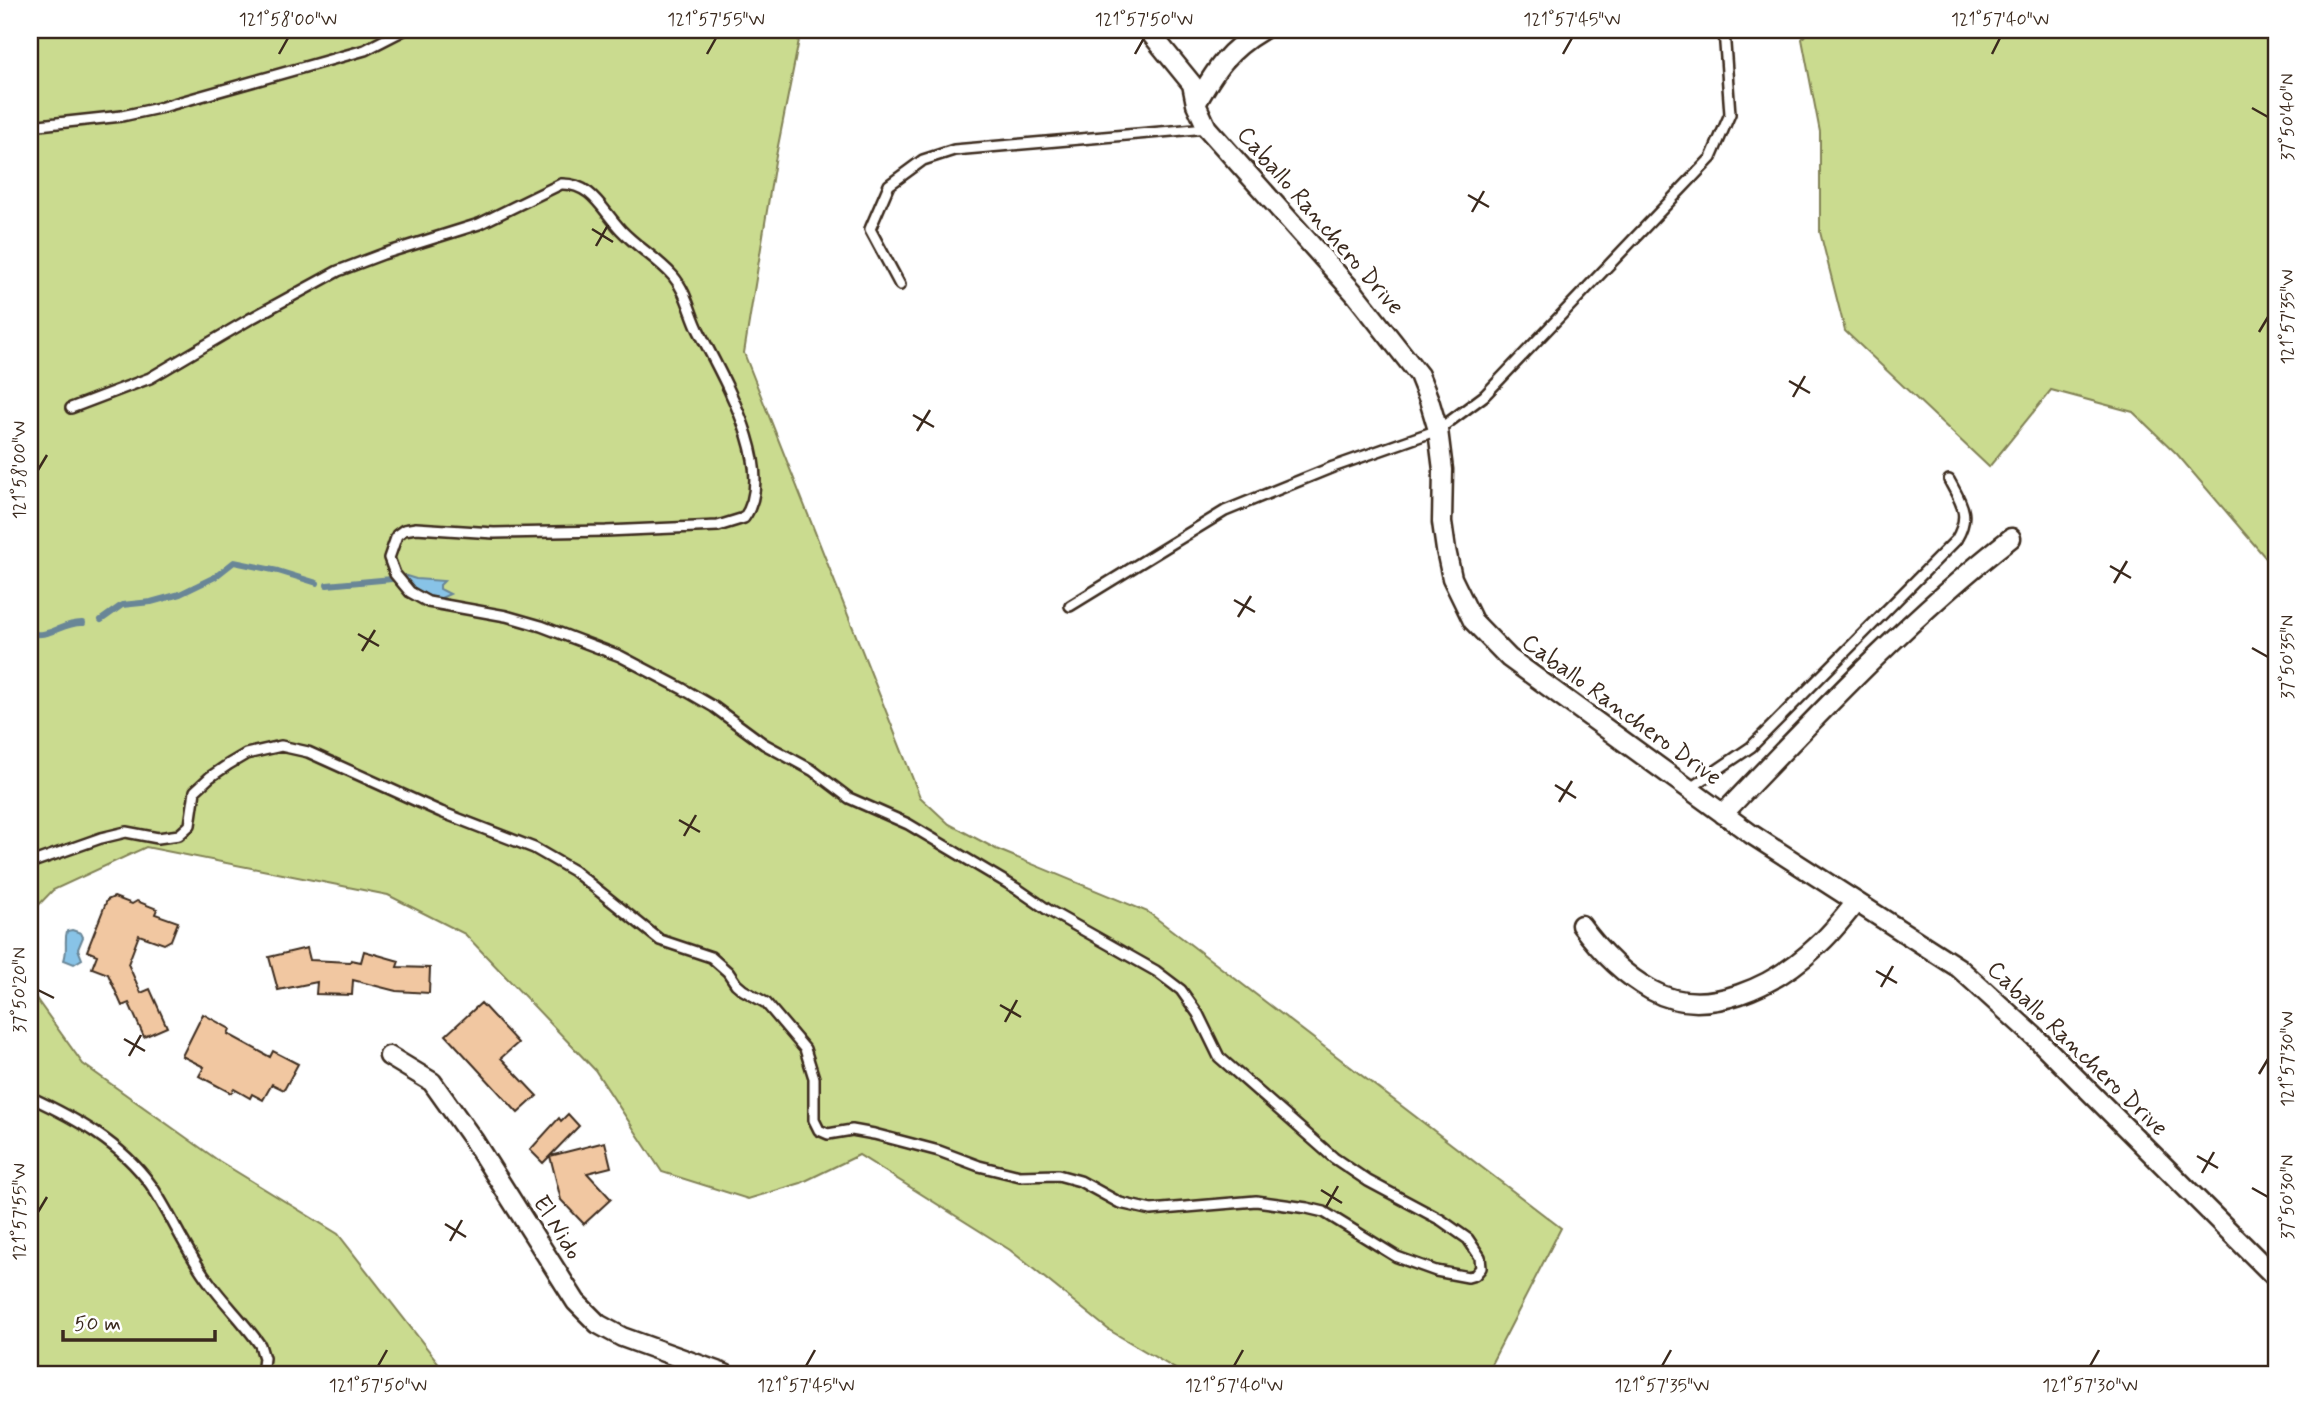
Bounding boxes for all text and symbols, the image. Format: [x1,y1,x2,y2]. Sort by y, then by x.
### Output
text: 121°58'00"W [239,8,337,32]
text: 121°57'55"W [667,8,765,32]
text: 121°57'50"W [1095,8,1193,32]
text: 121°57'45"W [1523,8,1621,32]
text: 121°57'40"W [1951,8,2049,32]
text: 37°50'40"N [2276,73,2300,161]
street label: Caballo Ranchero Drive [1229,120,1410,322]
text: 121°57'35"W [2276,270,2300,364]
text: 121°58'00"W [8,421,32,519]
text: 37°50'35"N [2276,615,2300,699]
street label: Caballo Ranchero Drive [1515,627,1727,793]
text: 37°50'20"N [8,947,32,1033]
street label: Caballo Ranchero Drive [1980,954,2174,1144]
text: 121°57'30"W [2276,1011,2300,1107]
text: 37°50'30"N [2276,1154,2300,1240]
text: 121°57'55"W [8,1163,32,1261]
street label: El Nido [525,1190,589,1266]
scale bar [63,1299,215,1343]
text: 50 m [74,1310,121,1338]
text: 121°57'50"W [329,1374,427,1398]
text: 121°57'45"W [757,1374,855,1398]
text: 121°57'40"W [1185,1374,1283,1398]
text: 121°57'35"W [1615,1374,1709,1398]
text: 121°57'30"W [2042,1374,2138,1398]

